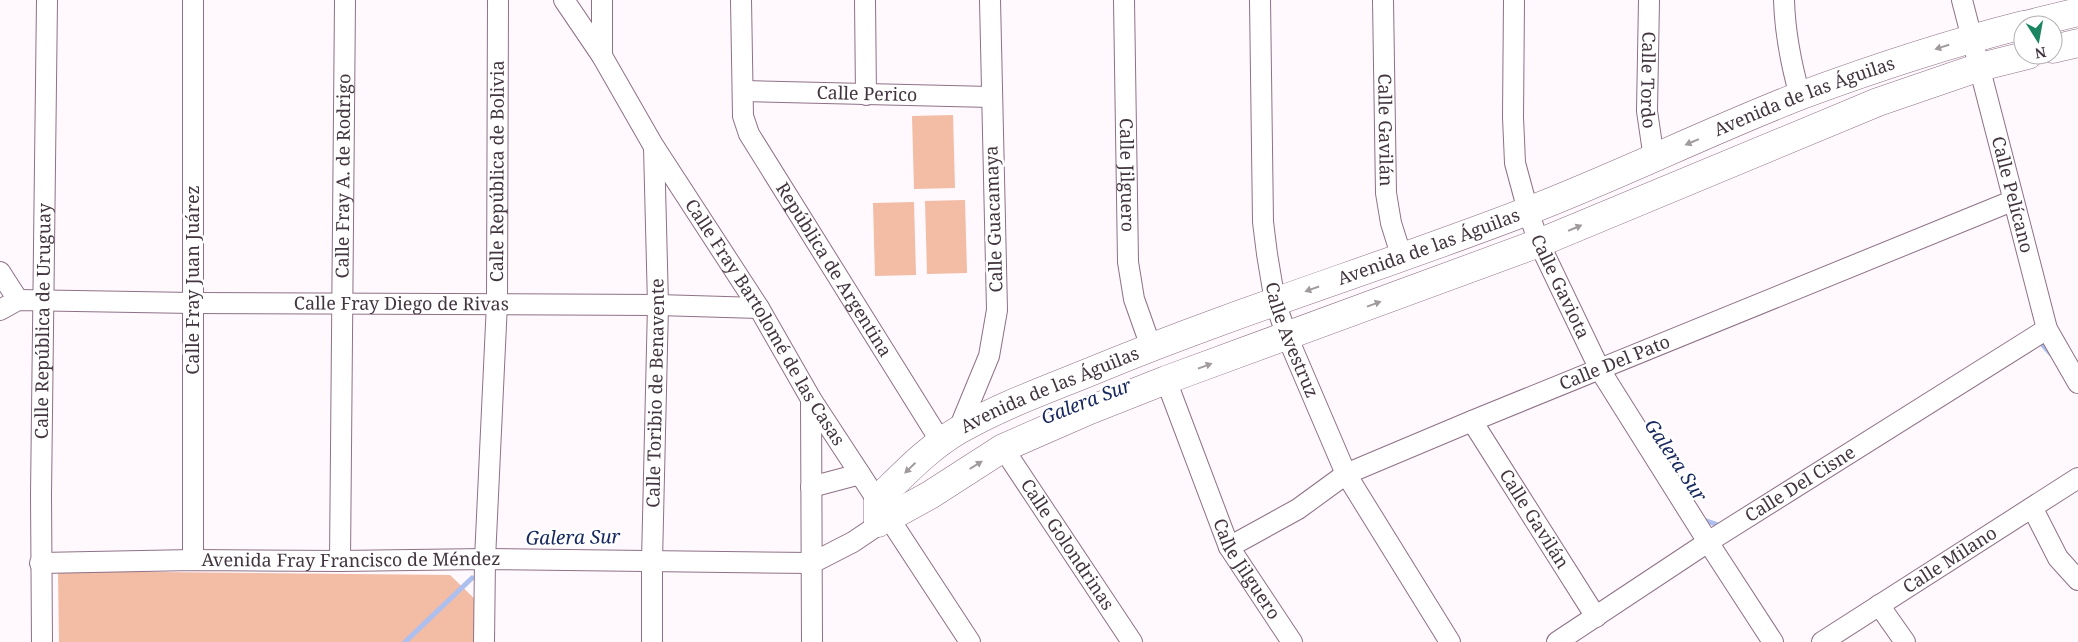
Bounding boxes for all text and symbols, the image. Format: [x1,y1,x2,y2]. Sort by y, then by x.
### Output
north arrow [2013,15,2063,65]
street label: Calle Tordo [1636,31,1662,130]
text: N [2033,43,2048,64]
one-way arrow [1935,44,1950,52]
street label: Avenida de las Águilas [1710,50,1898,141]
street label: Calle República de Bolivia [484,60,509,282]
street label: Calle Fray A. de Rodrigo [330,73,355,279]
street label: Calle Gavilán [1373,73,1399,187]
street label: Calle Perico [816,80,918,106]
street label: Calle Jilguero [1115,118,1141,232]
street label: Calle Pelícano [1987,133,2040,255]
one-way arrow [1685,139,1699,147]
street label: Calle Guacamaya [978,145,1008,293]
street label: República de Argentina [771,177,898,361]
street label: Calle Fray Juan Juárez [180,185,204,375]
street label: Calle Fray Bartolomé de las Casas [680,194,851,450]
street label: Calle República de Uruguay [29,202,56,439]
street label: Avenida de las Águilas [1334,202,1523,290]
one-way arrow [1568,223,1583,231]
street label: Calle Gaviota [1526,231,1596,342]
street label: Calle Toribio de Benavente [640,278,669,508]
street label: Calle Avestruz [1261,280,1325,401]
one-way arrow [1305,286,1320,293]
street label: Calle Fray Diego de Rivas [294,290,509,315]
one-way arrow [1367,300,1382,307]
street label: Calle Del Pato [1555,329,1673,395]
street label: Avenida de las Águilas [956,340,1142,438]
one-way arrow [1198,362,1213,369]
water label: Galera Sur [1037,372,1135,430]
water label: Galera Sur [1639,413,1713,507]
street label: Calle Del Cisne [1740,440,1859,527]
one-way arrow [970,460,983,470]
one-way arrow [905,462,917,474]
street label: Calle Gavilán [1494,464,1575,573]
street label: Calle Golondrinas [1016,474,1120,614]
street label: Calle Jilguero [1208,515,1287,624]
street label: Calle Milano [1898,520,2001,598]
water label: Galera Sur [525,523,621,551]
street label: Avenida Fray Francisco de Méndez [201,546,501,572]

